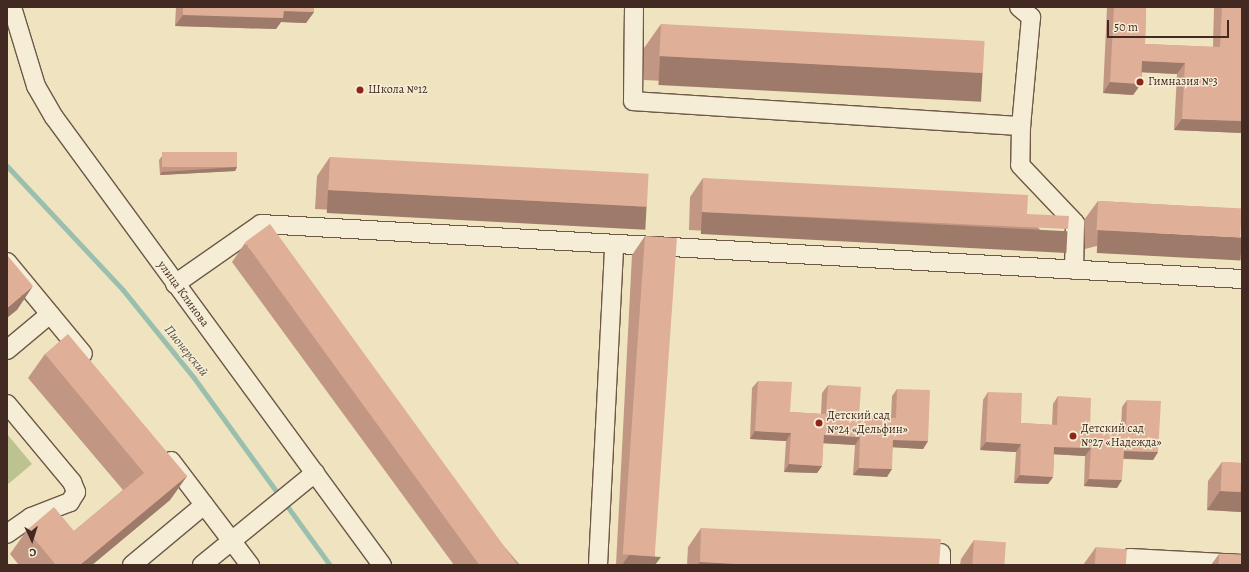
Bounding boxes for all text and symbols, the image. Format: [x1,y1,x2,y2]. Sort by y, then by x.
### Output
scale bar [1109,12,1231,38]
text: 50 m [1114,19,1138,35]
place label: Гимназия №3 [1148,75,1218,89]
marker: Гимназия №3 [1135,77,1145,87]
place label: Школа №12 [368,83,428,97]
marker: Школа №12 [355,85,365,95]
street label: улица Клинова [154,258,212,330]
water label: Пионерский [161,322,211,380]
place label: Детский сад №24 «Дельфин» [827,409,908,437]
marker: Детский сад №24 «Дельфин» [814,418,824,428]
place label: Детский сад №27 «Надежда» [1081,422,1162,450]
marker: Детский сад №27 «Надежда» [1068,431,1078,441]
north arrow [12,520,52,560]
text: С [29,545,37,560]

